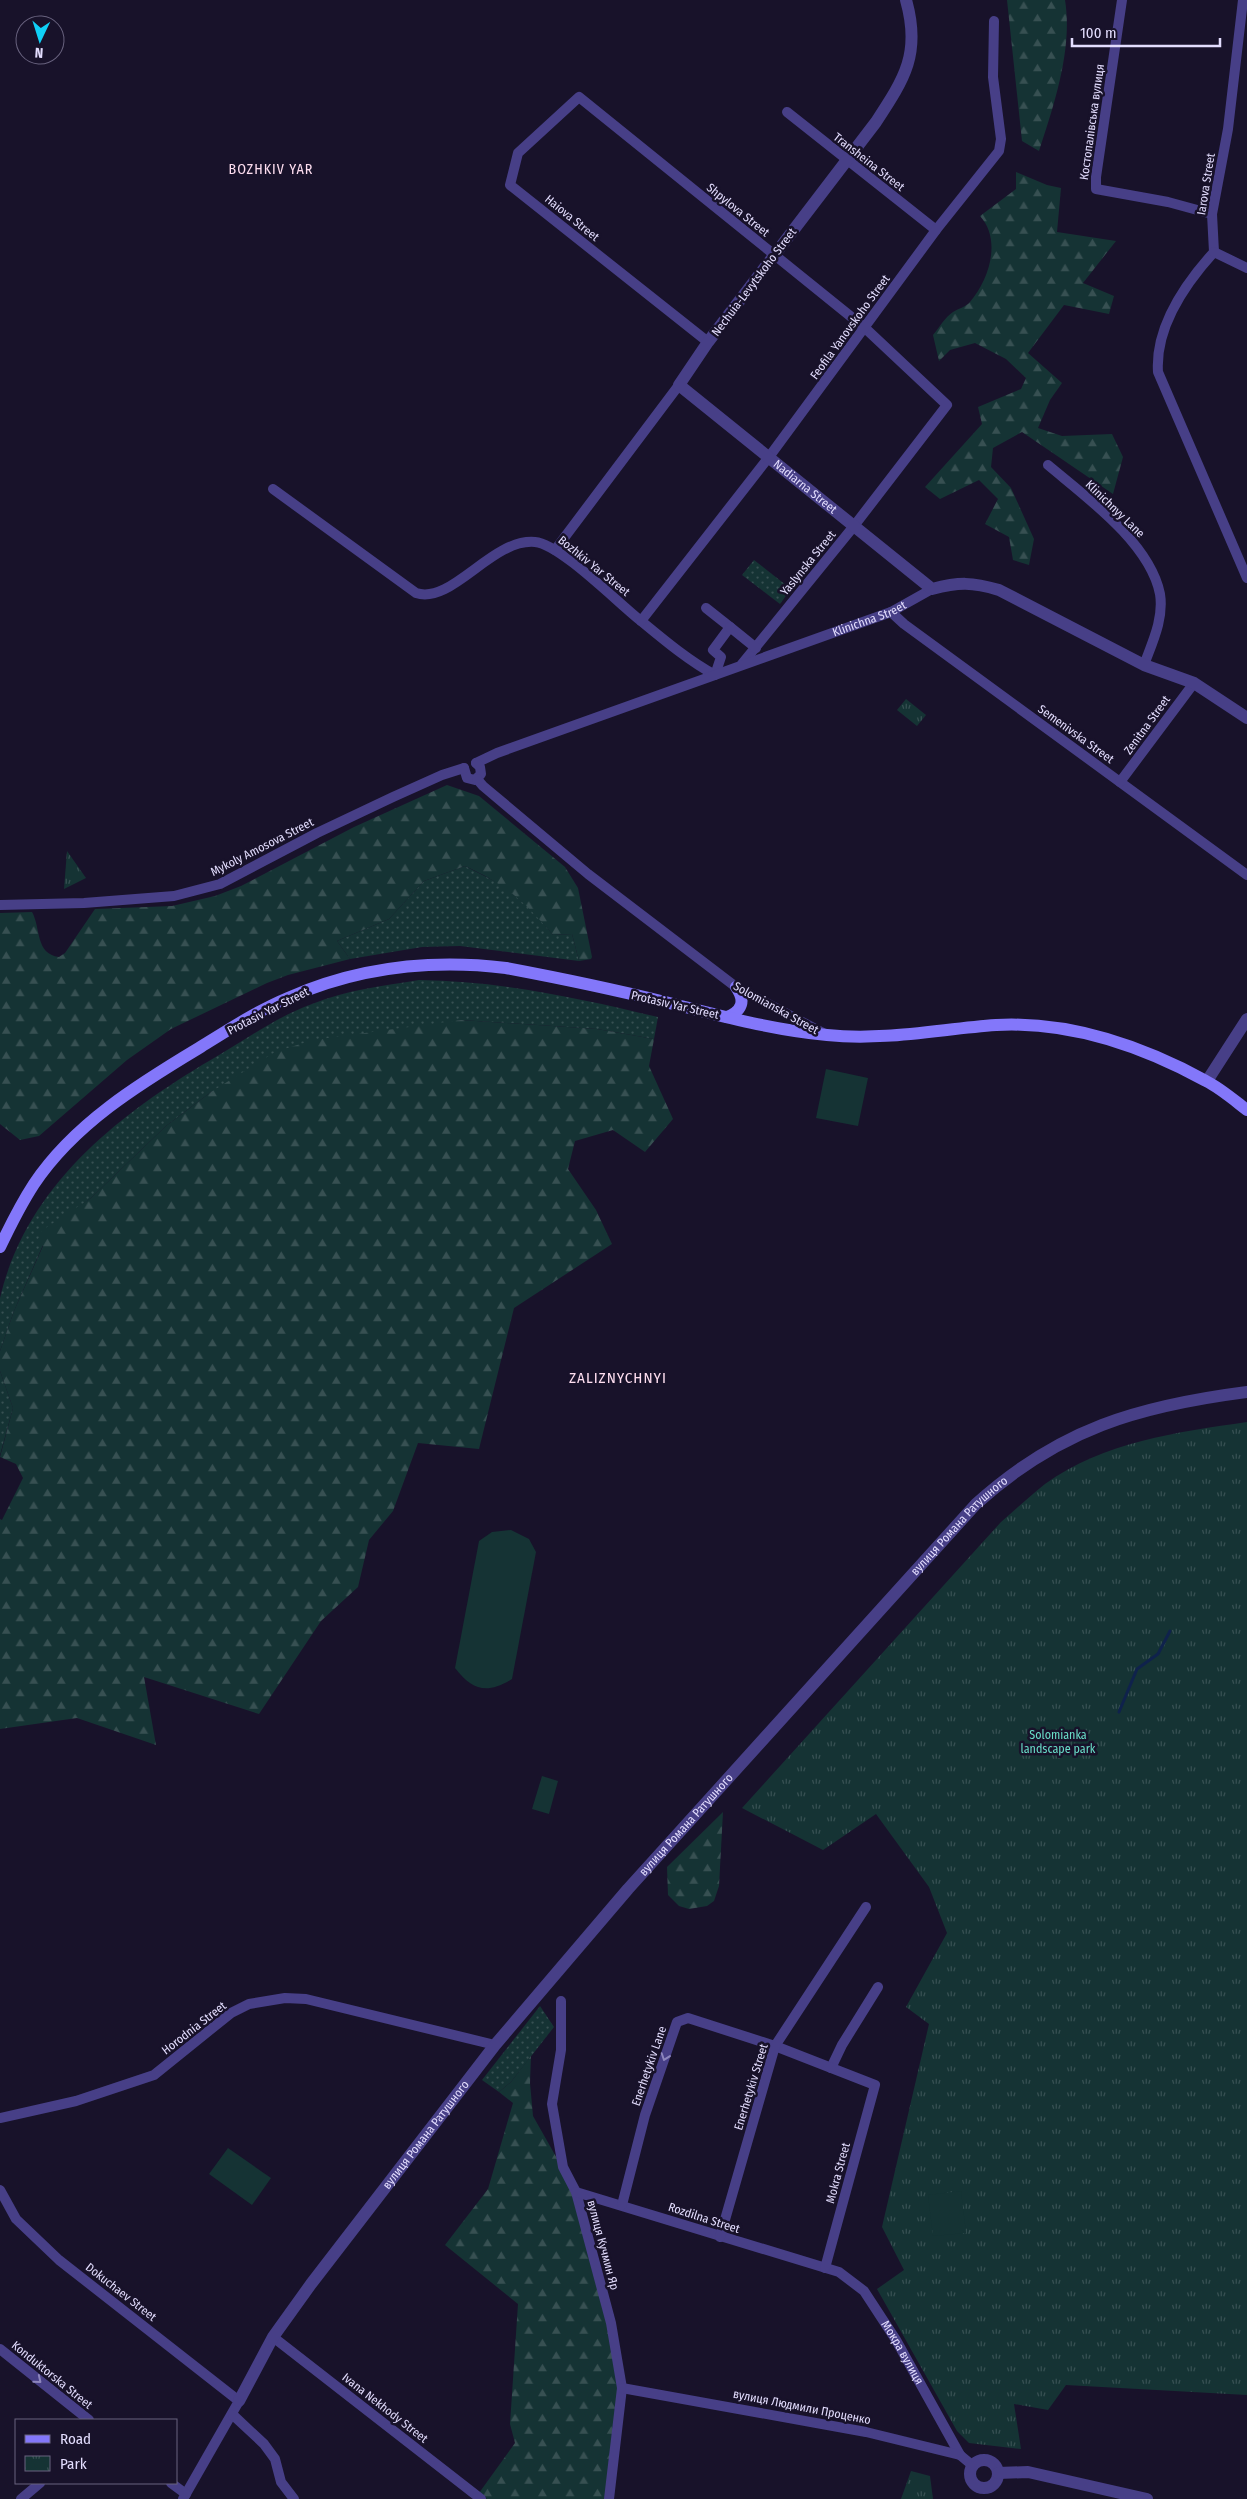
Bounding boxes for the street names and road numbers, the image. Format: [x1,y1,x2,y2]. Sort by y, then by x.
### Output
street label: Костопалівська вулиця [1077,63,1107,181]
street label: Transheina Street [831,130,907,194]
street label: Iarova Street [1194,152,1218,216]
street label: Shpylova Street [704,180,772,240]
street label: Haiova Street [542,192,602,244]
street label: Nechuia-Levytskoho Street [709,225,799,339]
street label: Feofila Yanovskoho Street [807,272,893,382]
street label: Nadiarna Street [771,457,840,517]
street label: Klinichnyy Lane [1083,477,1147,541]
street label: Yaslynska Street [778,528,838,598]
street label: Bozhkiv Yar Street [555,533,633,599]
street label: Klinichna Street [831,598,909,639]
street label: Zenitna Street [1121,693,1173,757]
street label: Semenivska Street [1035,702,1117,766]
street label: Mykoly Amosova Street [208,815,316,879]
street label: Solomianska Street [731,979,821,1037]
street label: Protasiv Yar Street [225,984,311,1038]
street label: Protasiv Yar Street [630,988,720,1022]
street label: вулиця Романа Ратушного [908,1473,1010,1578]
street label: вулиця Романа Ратушного [636,1771,736,1879]
street label: Horodnia Street [159,1999,229,2057]
street label: Enerhetykiv Lane [629,2024,669,2108]
street label: Enerhetykiv Street [731,2042,771,2132]
street label: вулиця Романа Ратушного [380,2078,472,2192]
street label: Mokra Street [823,2141,853,2205]
street label: вулиця Кучмин Яр [584,2199,622,2291]
street label: Rozdilna Street [666,2200,742,2236]
street label: Dokuchaev Street [83,2260,159,2324]
street label: Мокра вулиця [878,2318,926,2387]
street label: Konduktorska Street [9,2338,95,2412]
street label: Ivana Nekhody Street [339,2370,431,2446]
street label: вулиця Людмили Проценко [732,2387,872,2427]

